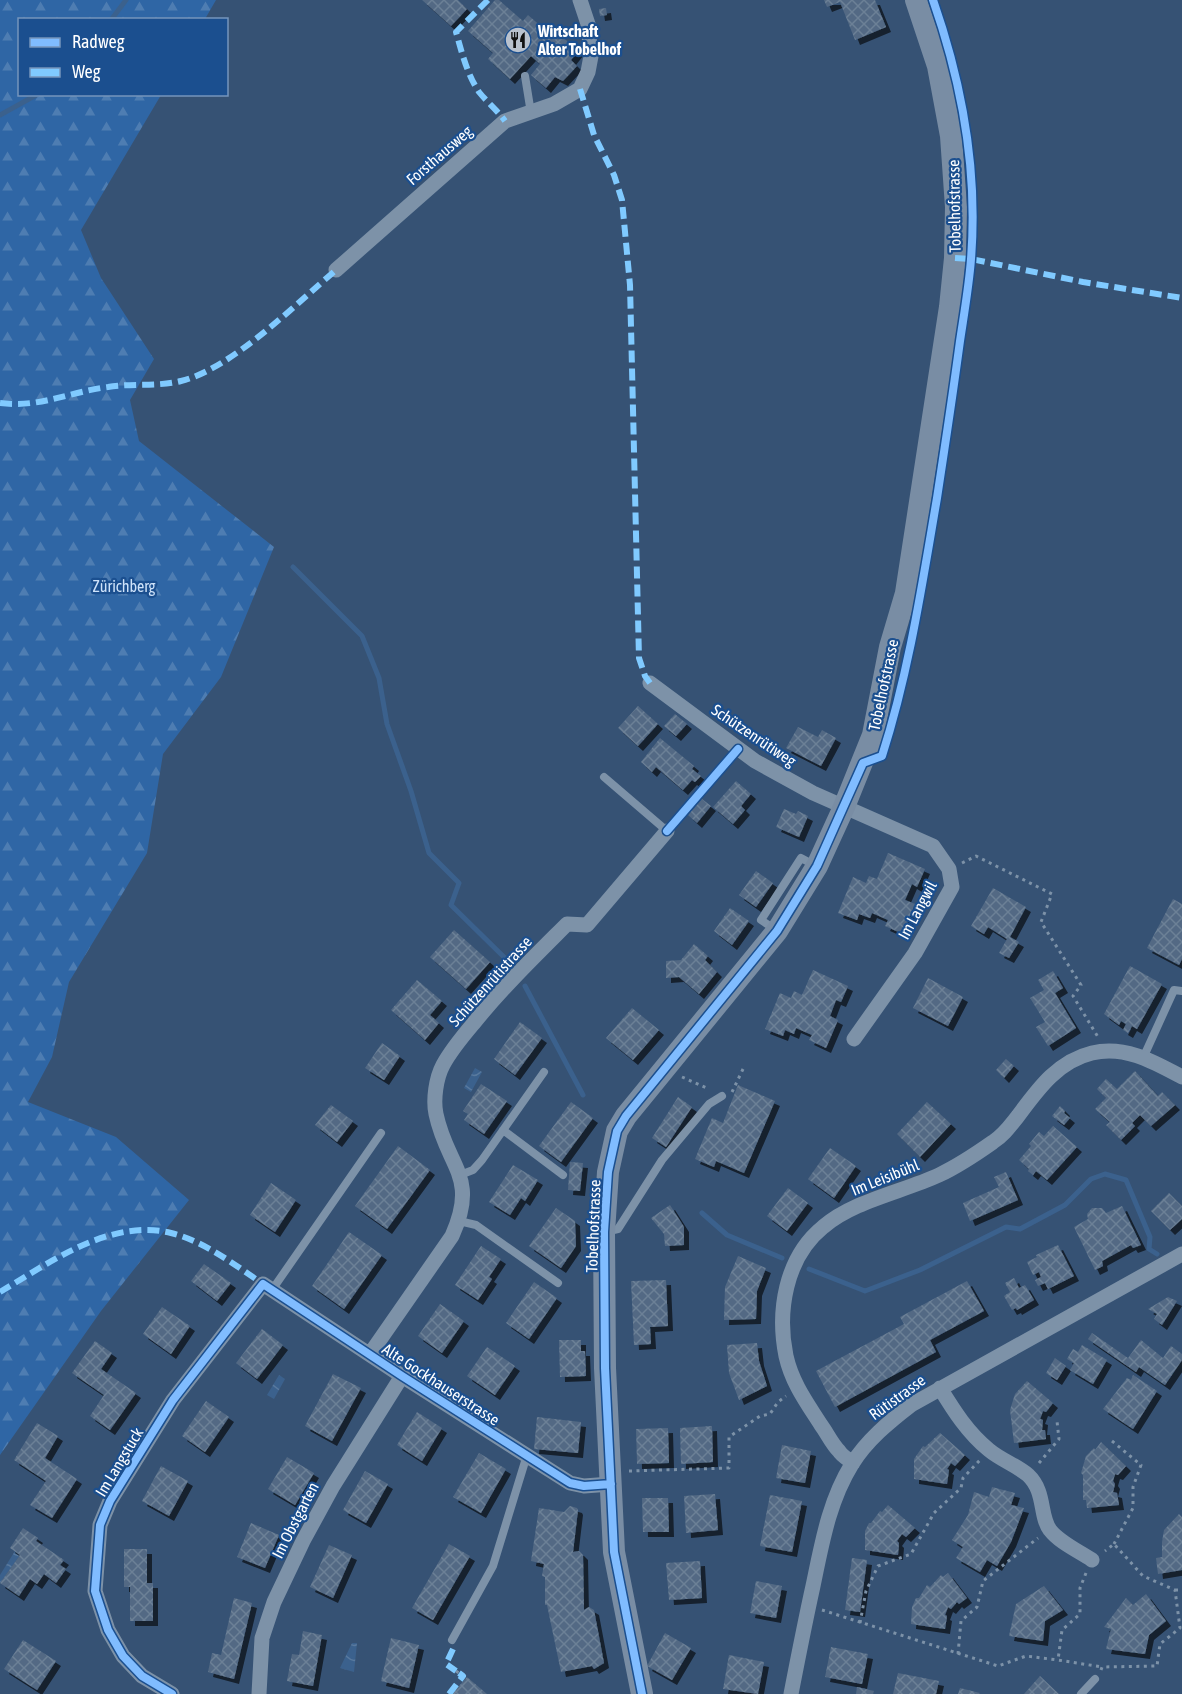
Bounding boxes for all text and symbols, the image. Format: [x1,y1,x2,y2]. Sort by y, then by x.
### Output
legend [18,18,228,96]
place label: Wirtschaft Alter Tobelhof [537,22,622,58]
restaurant icon: Wirtschaft Alter Tobelhof [503,25,533,55]
text: Radweg [72,31,125,52]
text: Weg [72,61,101,82]
street label: Forsthausweg [403,122,476,189]
street label: Tobelhofstrasse [944,159,964,253]
park label: Zürichberg [93,577,156,596]
street label: Tobelhofstrasse [865,638,901,732]
street label: Schützenrütiweg [708,700,800,771]
street label: Im Langwil [894,877,941,943]
street label: Schützenrütistrasse [445,932,535,1030]
street label: Im Leisibühl [848,1155,922,1199]
street label: Tobelhofstrasse [582,1179,604,1273]
street label: Alte Gockhauserstrasse [379,1339,503,1429]
street label: Rütistrasse [866,1371,928,1423]
street label: Im Langstuck [91,1424,147,1500]
street label: Im Obstgarten [268,1479,323,1562]

